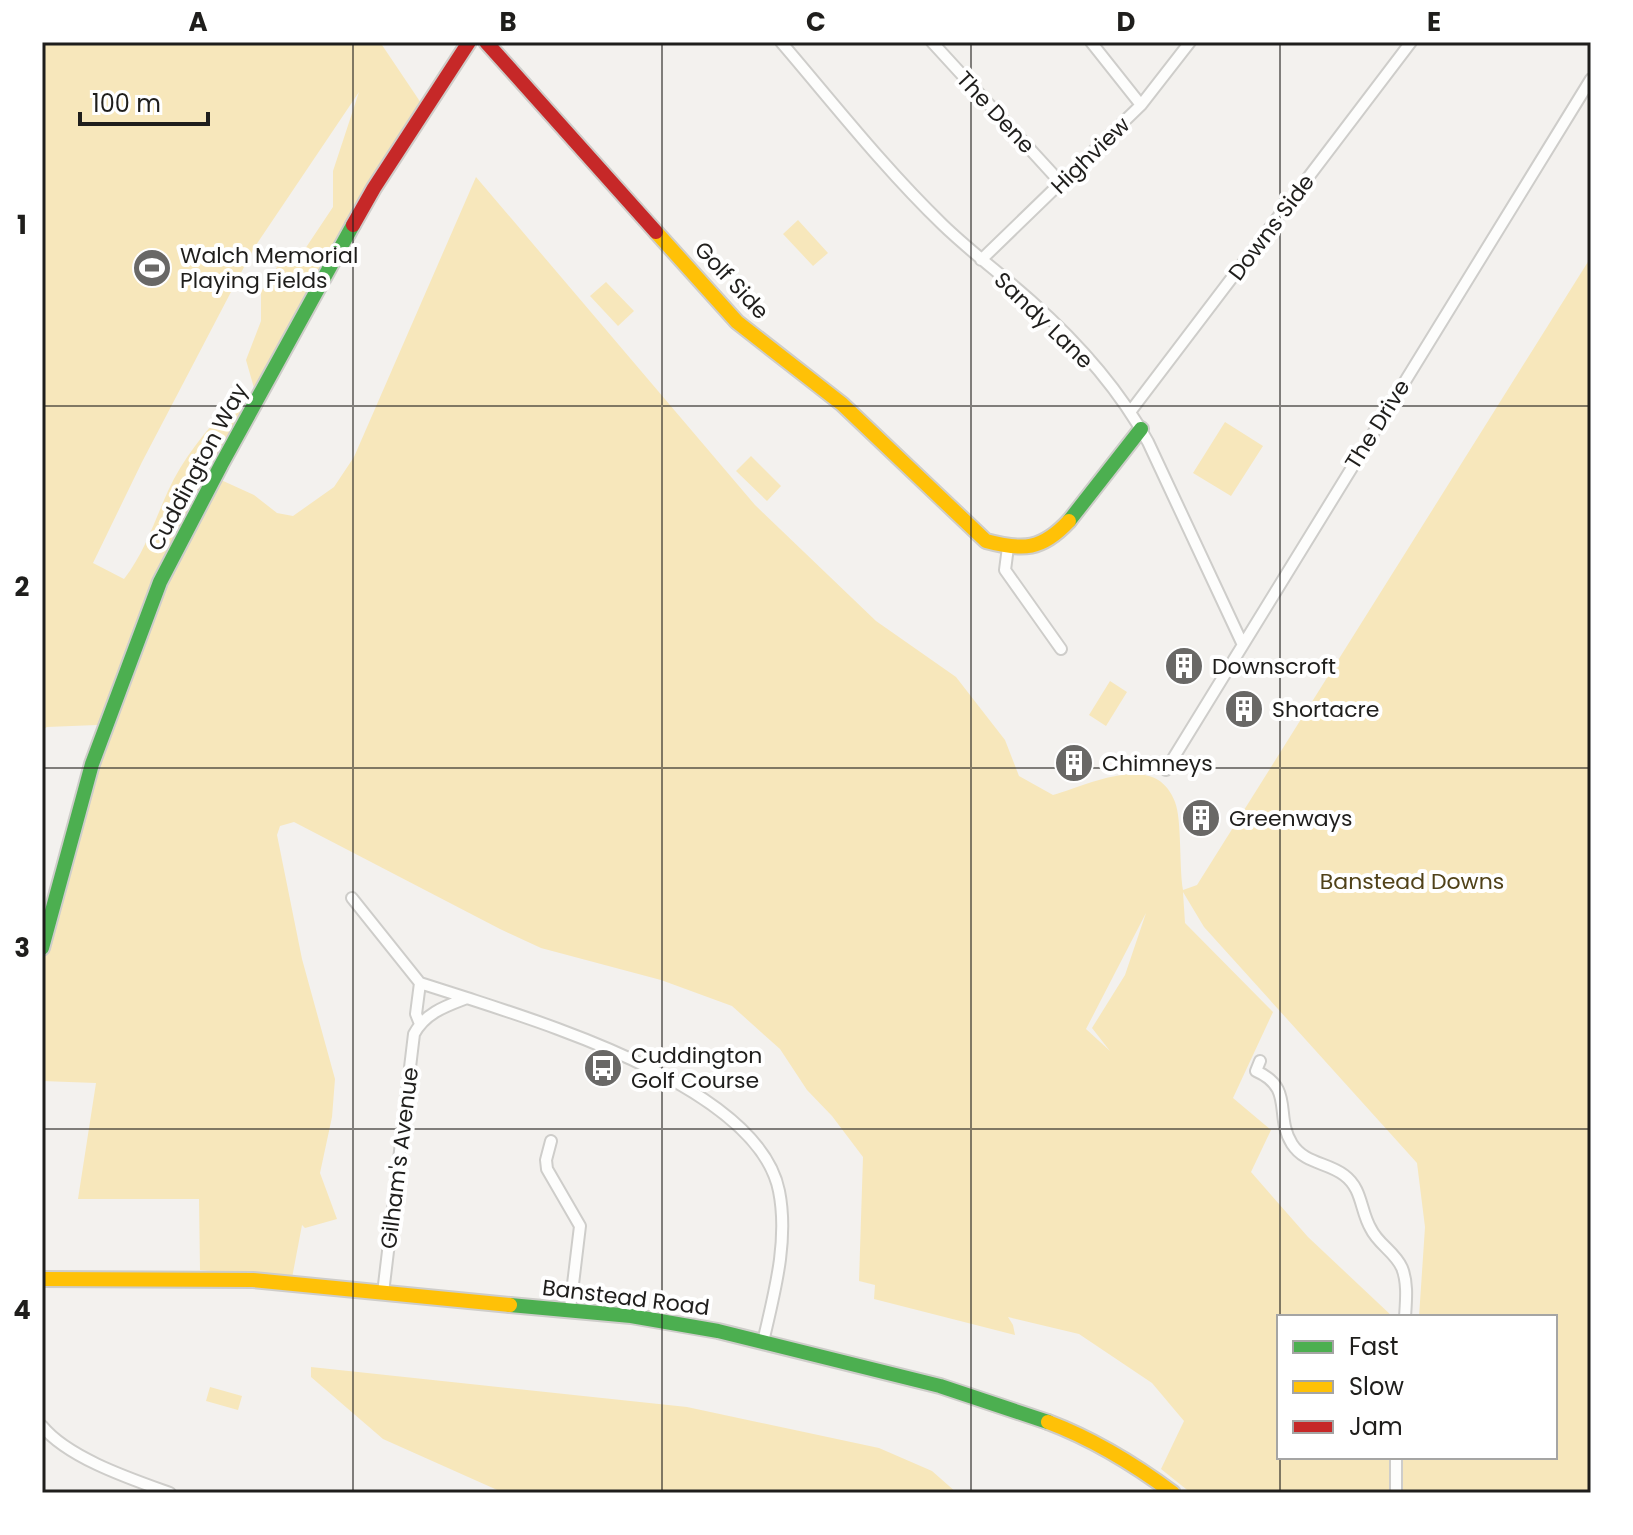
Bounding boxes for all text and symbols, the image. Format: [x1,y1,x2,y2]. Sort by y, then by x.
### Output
text: A [188,4,208,40]
text: B [499,4,517,40]
text: C [806,4,826,40]
text: D [1117,4,1136,40]
text: E [1427,4,1441,40]
street label: The Dene [949,64,1042,160]
scale bar [80,76,208,126]
text: 100 m [92,87,161,120]
street label: Highview [1044,110,1137,201]
street label: Downs Side [1221,168,1322,287]
text: 1 [17,207,27,243]
street label: Golf Side [687,234,776,326]
place label: Walch Memorial Playing Fields [180,240,358,296]
sports icon: Walch Memorial Playing Fields [131,247,173,289]
street label: Sandy Lane [987,265,1100,376]
street label: The Drive [1338,373,1417,475]
street label: Cuddington Way [140,377,255,557]
text: 2 [15,569,30,605]
building icon: Downscroft [1163,645,1205,687]
place label: Downscroft [1212,651,1336,682]
building icon: Shortacre [1223,688,1265,730]
place label: Shortacre [1272,694,1379,725]
building icon: Chimneys [1053,742,1095,784]
place label: Chimneys [1102,748,1213,779]
building icon: Greenways [1180,797,1222,839]
place label: Greenways [1229,803,1352,834]
park label: Banstead Downs [1320,866,1504,897]
text: 3 [14,930,30,966]
place label: Cuddington Golf Course [631,1040,762,1096]
bus stop icon: Cuddington Golf Course [582,1047,624,1089]
street label: Gilham's Avenue [373,1065,426,1251]
street label: Banstead Road [540,1272,711,1323]
text: 4 [13,1292,31,1328]
legend [1277,1315,1557,1459]
text: Fast [1349,1330,1399,1363]
text: Slow [1349,1370,1404,1403]
text: Jam [1349,1410,1403,1443]

